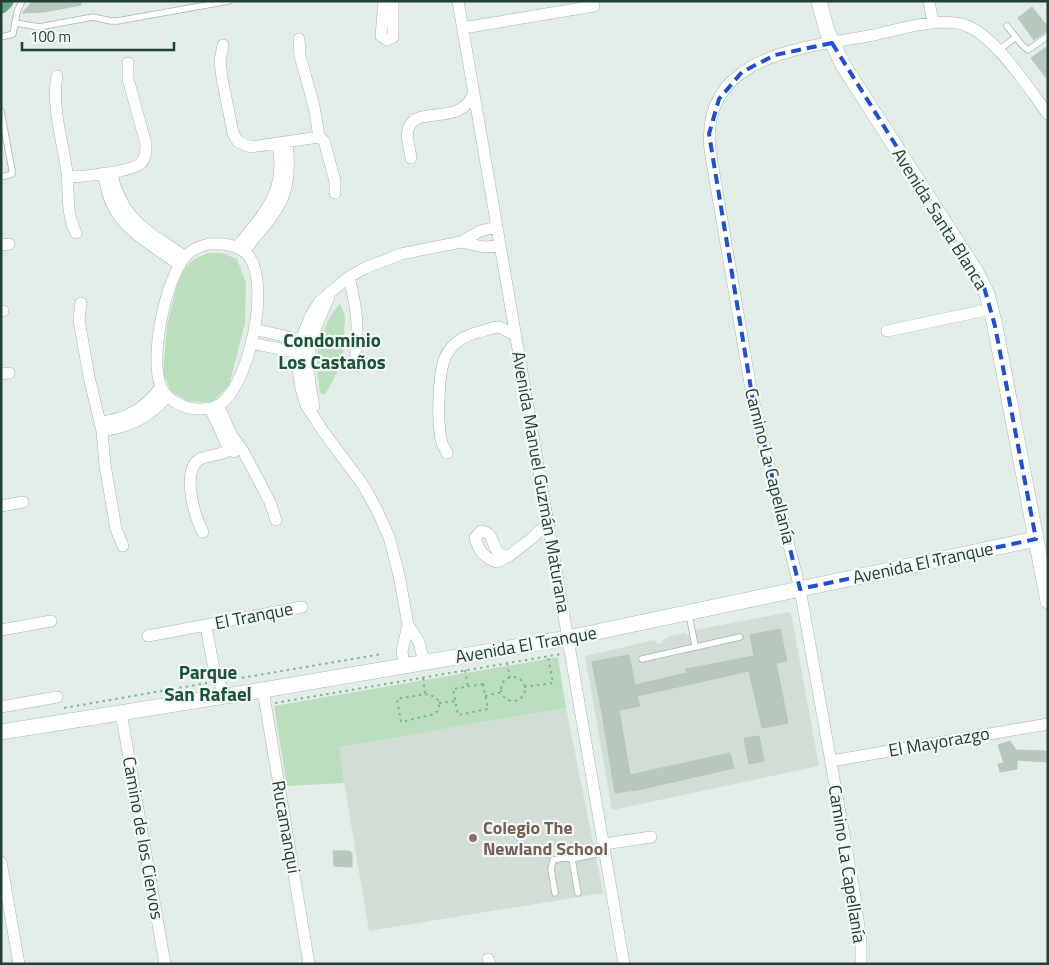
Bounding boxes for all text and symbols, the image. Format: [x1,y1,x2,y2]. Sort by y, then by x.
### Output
scale bar [22,20,175,52]
text: 100 m [30,25,71,48]
street label: Avenida Santa Blanca [886,143,995,295]
district label: Condominio Los Castaños [278,325,386,376]
street label: Avenida Manuel Guzmán Maturana [505,349,578,615]
street label: Camino La Capellanía [738,385,803,547]
street label: Avenida El Tranque [850,534,996,591]
street label: El Tranque [213,595,295,636]
street label: Avenida El Tranque [453,619,599,670]
district label: Parque San Rafael [164,657,252,708]
street label: El Mayorazgo [886,719,992,764]
street label: Camino de los Ciervos [116,754,171,921]
street label: Rucamanqui [265,778,308,876]
street label: Camino La Capellanía [822,783,873,945]
place label: Colegio The Newland School [483,814,608,862]
marker: Colegio The Newland School [467,832,479,844]

